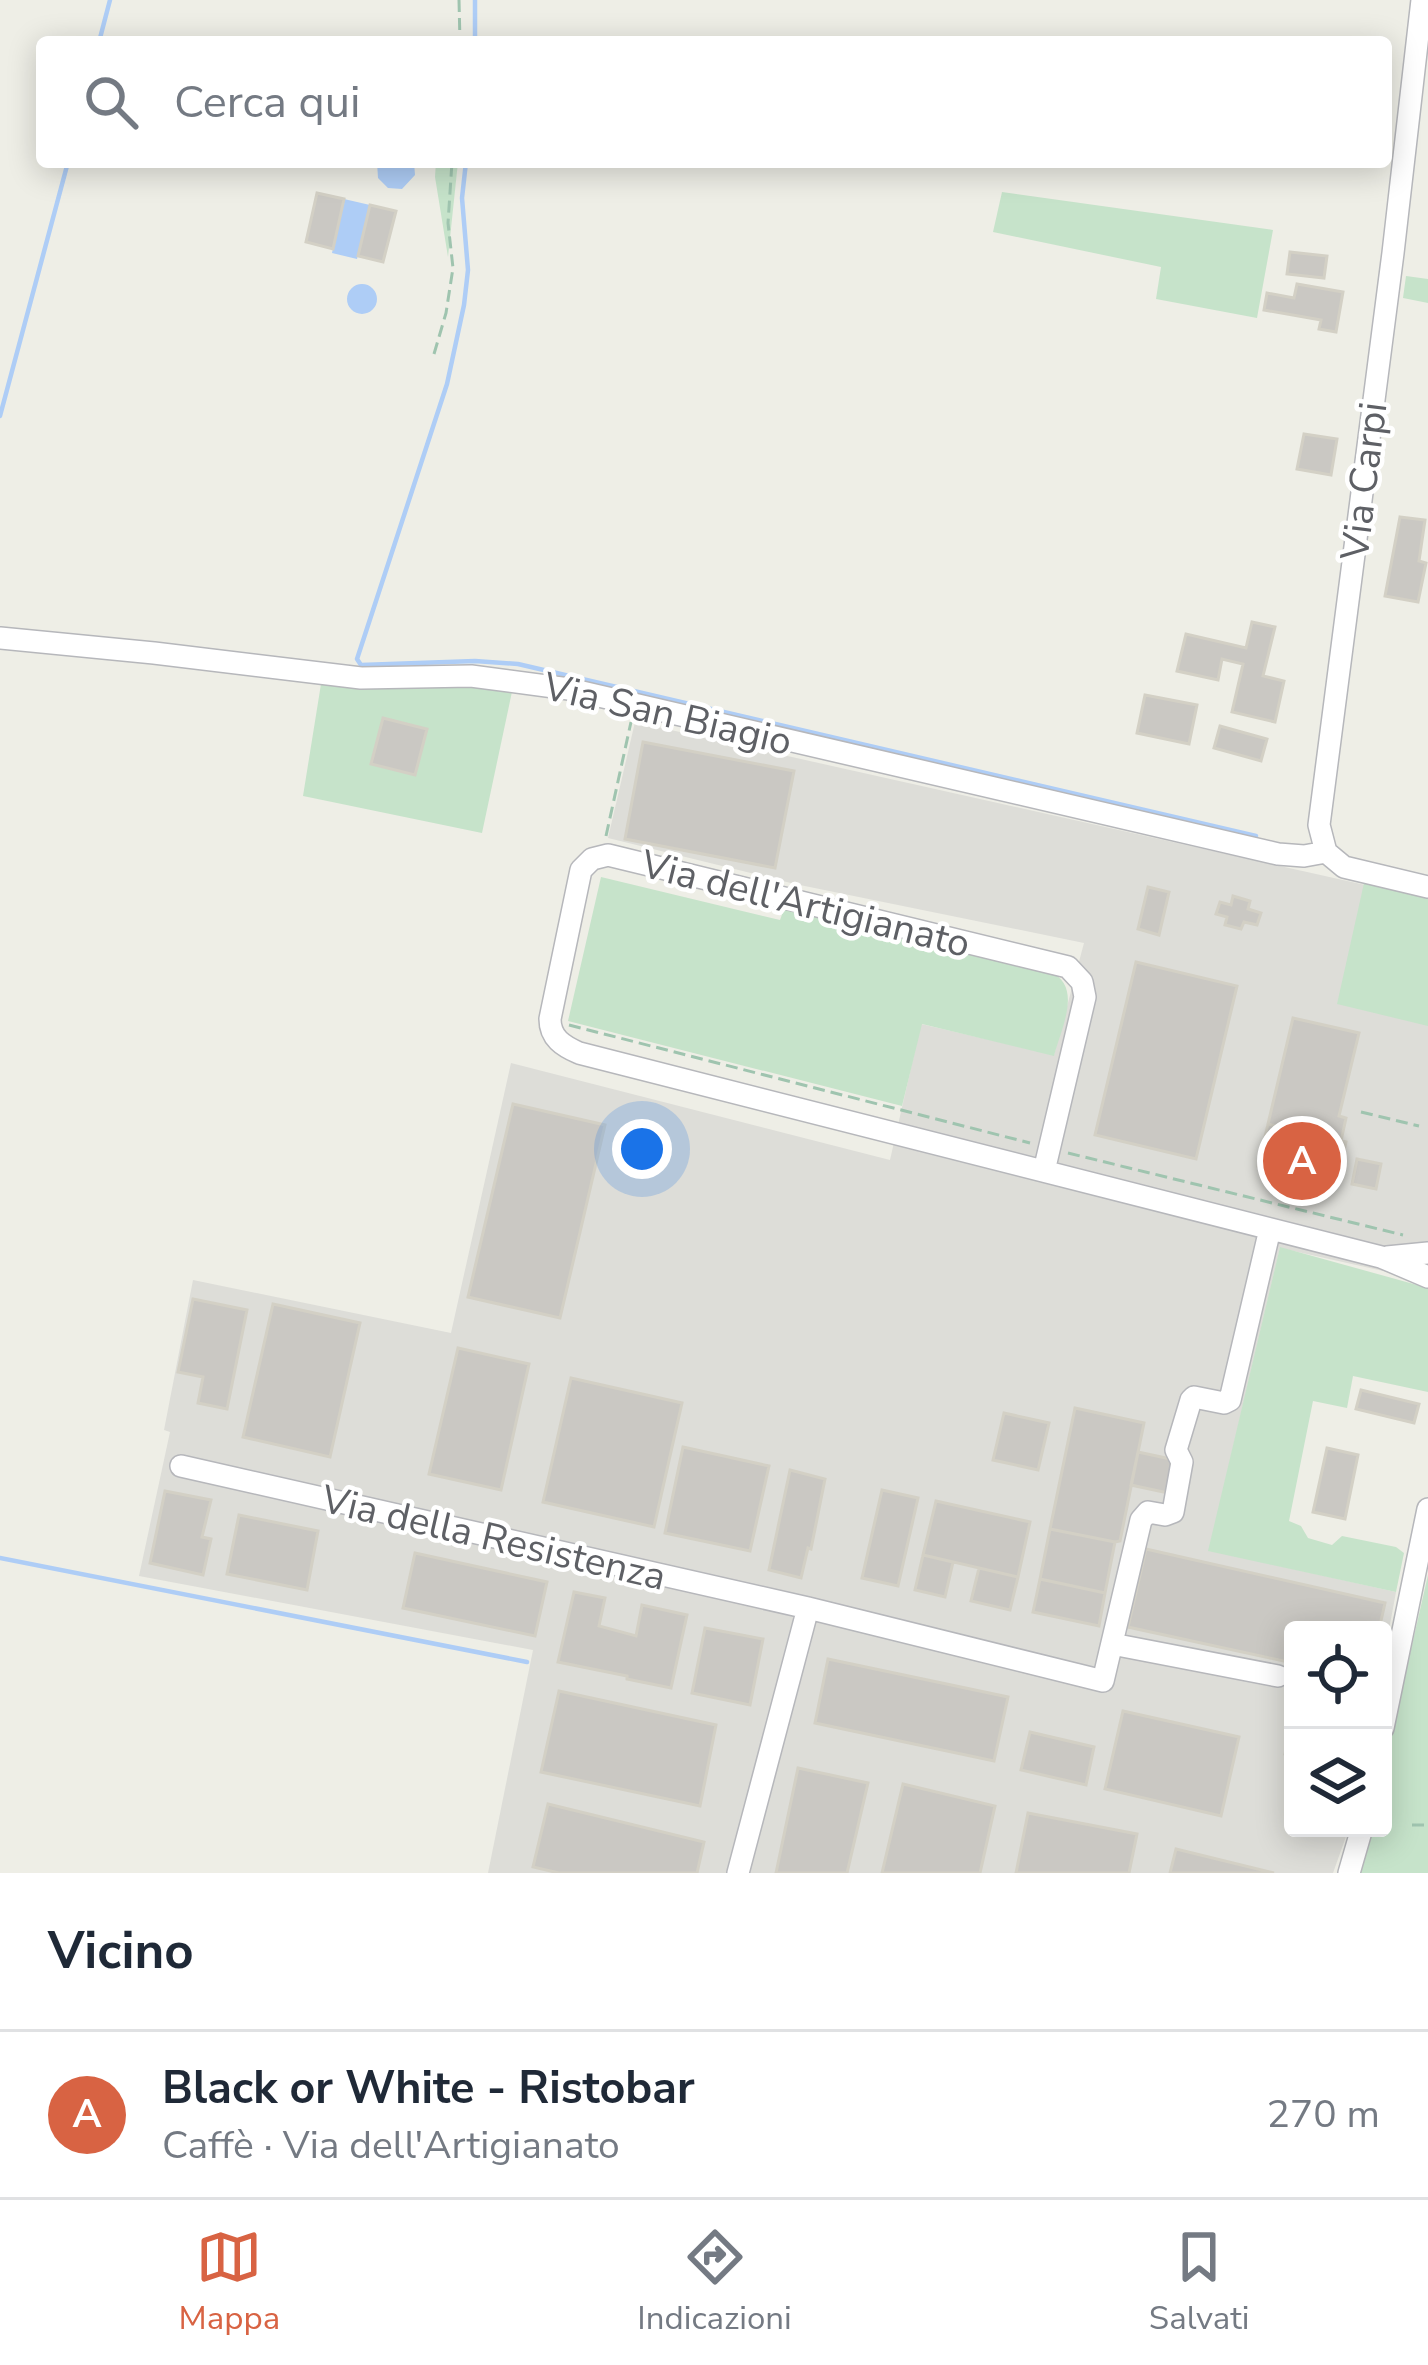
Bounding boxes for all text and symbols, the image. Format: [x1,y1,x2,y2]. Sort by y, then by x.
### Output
search box [36,36,1392,168]
icon: search [78,69,144,135]
text: Cerca qui [174,72,360,133]
street label: Via Carpi [1328,399,1400,564]
street label: Via San Biagio [537,660,797,769]
street label: Via dell'Artigianato [635,838,976,971]
pin: A [1263,1116,1341,1206]
your location [612,1119,672,1179]
street label: Via della Resistenza [315,1473,671,1604]
map controls [1284,1621,1392,1837]
button: locate [1284,1621,1392,1729]
button: layers [1284,1729,1392,1837]
text: Vicino [48,1916,194,1986]
text: Black or White - Ristobar [162,2058,695,2119]
text: A [72,2088,102,2141]
text: 270 m [1266,2088,1380,2141]
text: Caffè · Via dell'Artigianato [162,2119,620,2172]
tab: Mappa [179,2224,280,2341]
tab: Indicazioni [637,2224,792,2341]
tab: Salvati [1149,2224,1249,2341]

